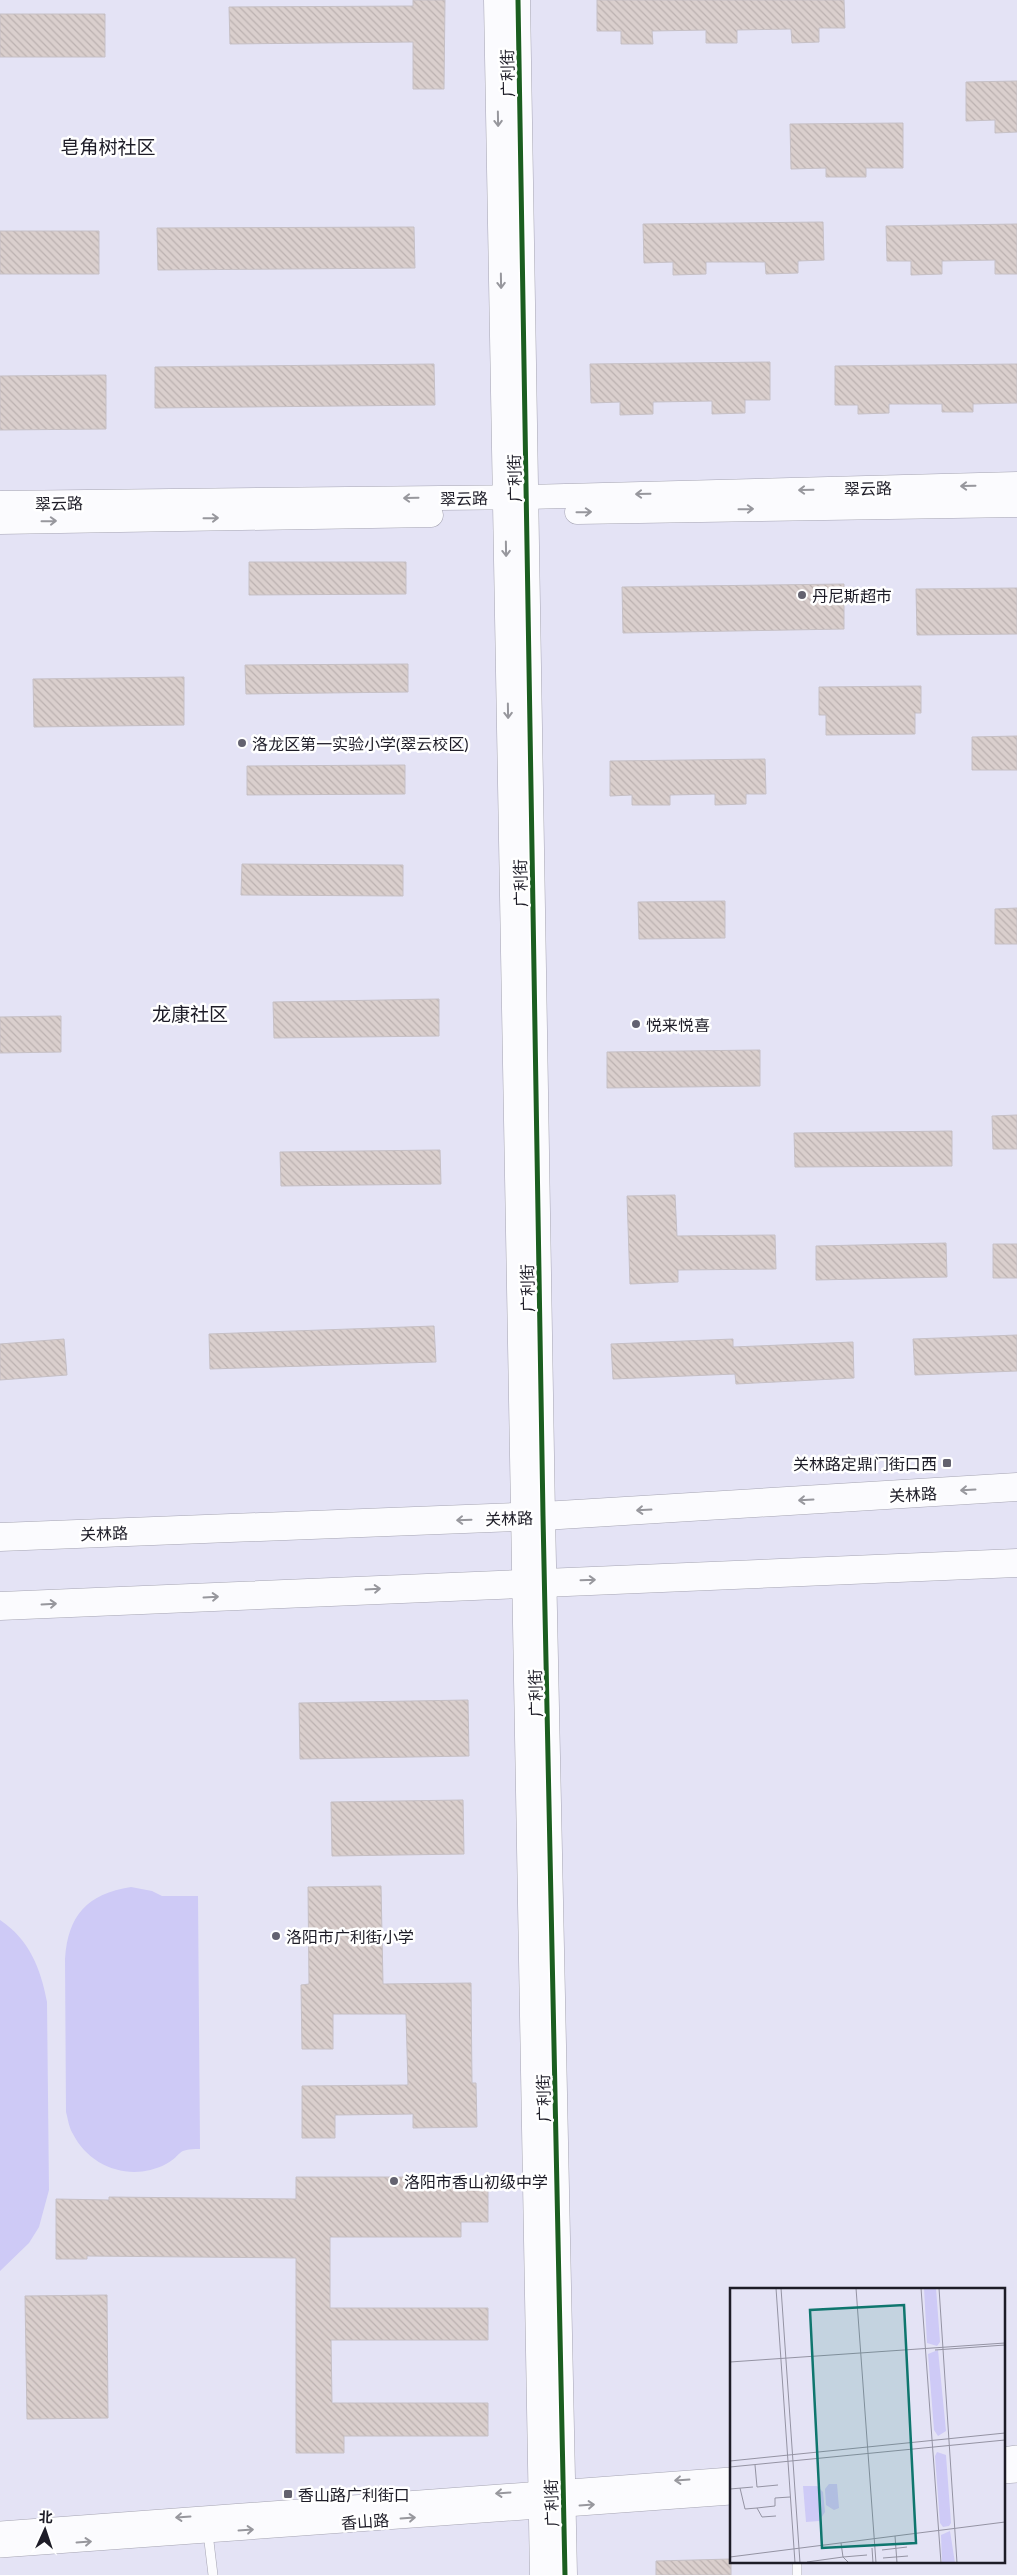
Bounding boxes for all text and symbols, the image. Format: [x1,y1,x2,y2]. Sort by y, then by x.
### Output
street label: 广利街 [497,49,517,97]
one-way arrow [493,110,503,126]
district label: 皂角树社区 [60,135,156,158]
one-way arrow [496,272,506,289]
street label: 广利街 [504,454,524,502]
street label: 翠云路 [844,478,892,498]
one-way arrow [961,481,977,490]
one-way arrow [798,485,814,495]
street label: 翠云路 [440,488,488,508]
one-way arrow [636,489,652,499]
street label: 翠云路 [35,493,83,513]
one-way arrow [403,493,420,503]
one-way arrow [738,504,754,514]
one-way arrow [575,507,591,517]
one-way arrow [202,513,219,523]
one-way arrow [40,516,56,526]
one-way arrow [501,540,510,556]
place label: 丹尼斯超市 [812,586,892,605]
marker: 丹尼斯超市 [796,589,808,601]
one-way arrow [504,703,513,719]
place label: 洛龙区第一实验小学(翠云校区) [252,734,469,753]
marker: 洛龙区第一实验小学(翠云校区) [236,737,248,749]
street label: 广利街 [510,859,530,907]
district label: 龙康社区 [152,1002,228,1025]
place label: 悦来悦喜 [646,1015,710,1034]
marker: 悦来悦喜 [630,1018,642,1030]
street label: 广利街 [517,1264,537,1312]
place label: 关林路定鼎门街口西 [793,1454,937,1473]
marker: 关林路定鼎门街口西 [941,1457,953,1469]
street label: 关林路 [889,1483,937,1505]
one-way arrow [961,1486,977,1495]
one-way arrow [798,1496,814,1505]
one-way arrow [636,1506,652,1515]
street label: 关林路 [485,1508,533,1528]
one-way arrow [456,1515,472,1524]
street label: 关林路 [80,1523,128,1543]
one-way arrow [580,1575,596,1585]
one-way arrow [365,1585,381,1594]
one-way arrow [203,1592,219,1601]
one-way arrow [40,1599,56,1608]
street label: 广利街 [525,1669,545,1717]
place label: 洛阳市广利街小学 [286,1927,414,1946]
marker: 洛阳市广利街小学 [270,1930,282,1942]
street label: 广利街 [533,2074,553,2122]
place label: 洛阳市香山初级中学 [404,2172,548,2191]
marker: 洛阳市香山初级中学 [388,2175,400,2187]
inset map [730,2288,1004,2562]
one-way arrow [674,2476,690,2485]
street label: 广利街 [541,2479,561,2527]
place label: 香山路广利街口 [298,2485,410,2504]
marker: 香山路广利街口 [282,2488,294,2500]
one-way arrow [495,2488,511,2498]
one-way arrow [579,2501,595,2510]
north arrow [20,2505,70,2555]
text: 北 [38,2508,53,2525]
street label: 香山路 [340,2510,390,2532]
one-way arrow [176,2512,192,2521]
one-way arrow [399,2513,415,2523]
one-way arrow [237,2525,253,2534]
one-way arrow [75,2537,91,2547]

